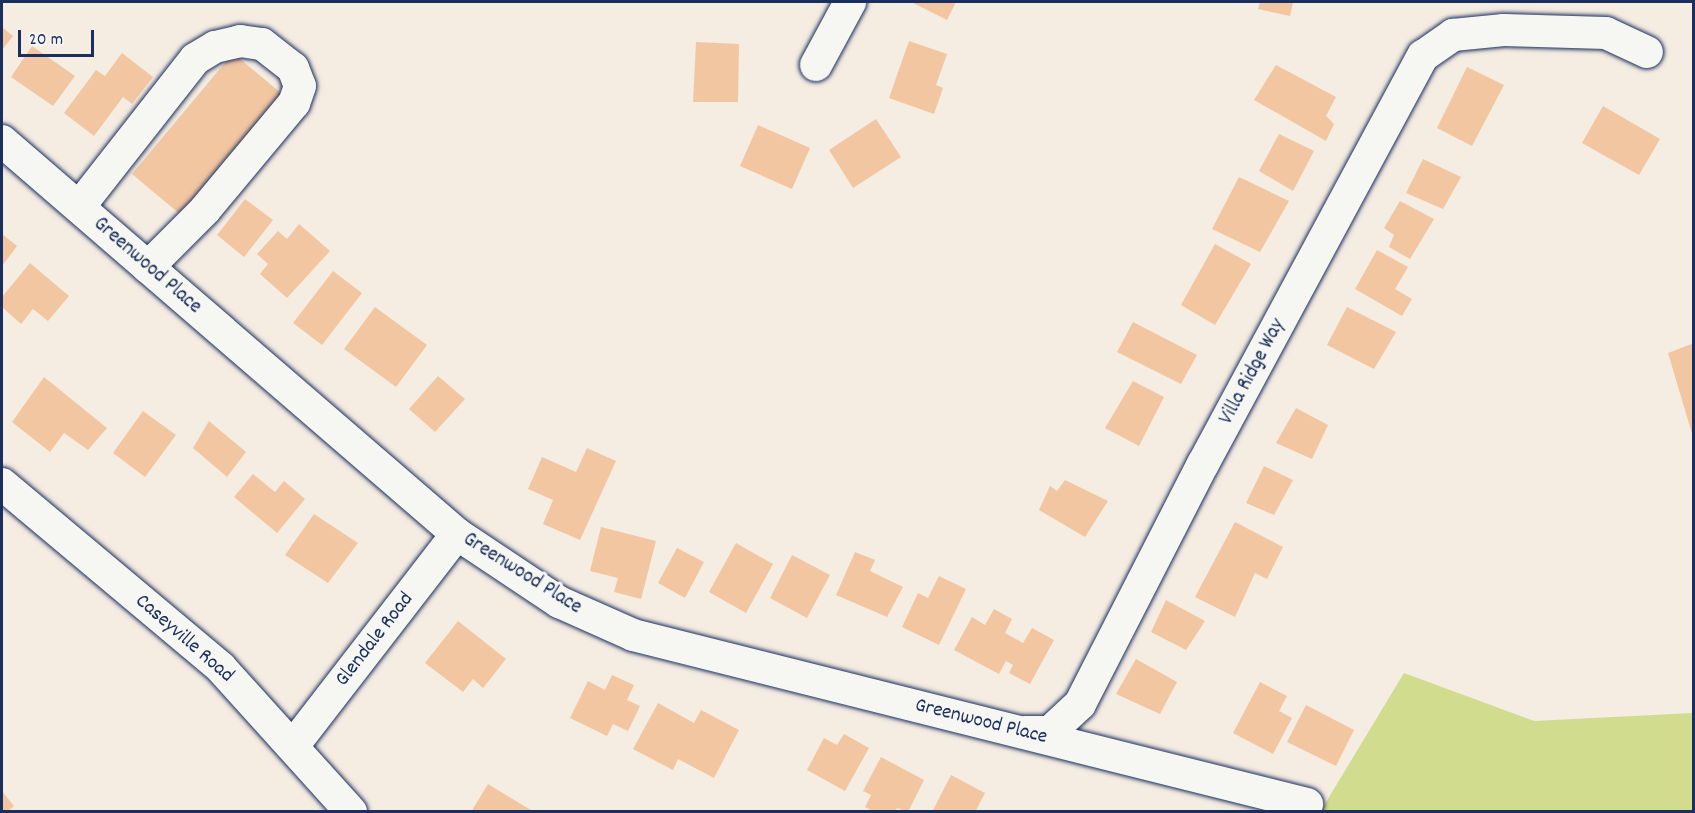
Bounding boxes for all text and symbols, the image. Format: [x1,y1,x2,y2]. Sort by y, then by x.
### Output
scale bar [21,18,98,56]
text: 20 m [29,28,63,53]
street label: Greenwood Place [88,212,206,320]
street label: Villa Ridge Way [1215,315,1291,429]
street label: Greenwood Place [458,527,586,621]
street label: Glendale Road [330,588,420,692]
street label: Caseyville Road [129,589,239,689]
street label: Greenwood Place [912,693,1050,751]

